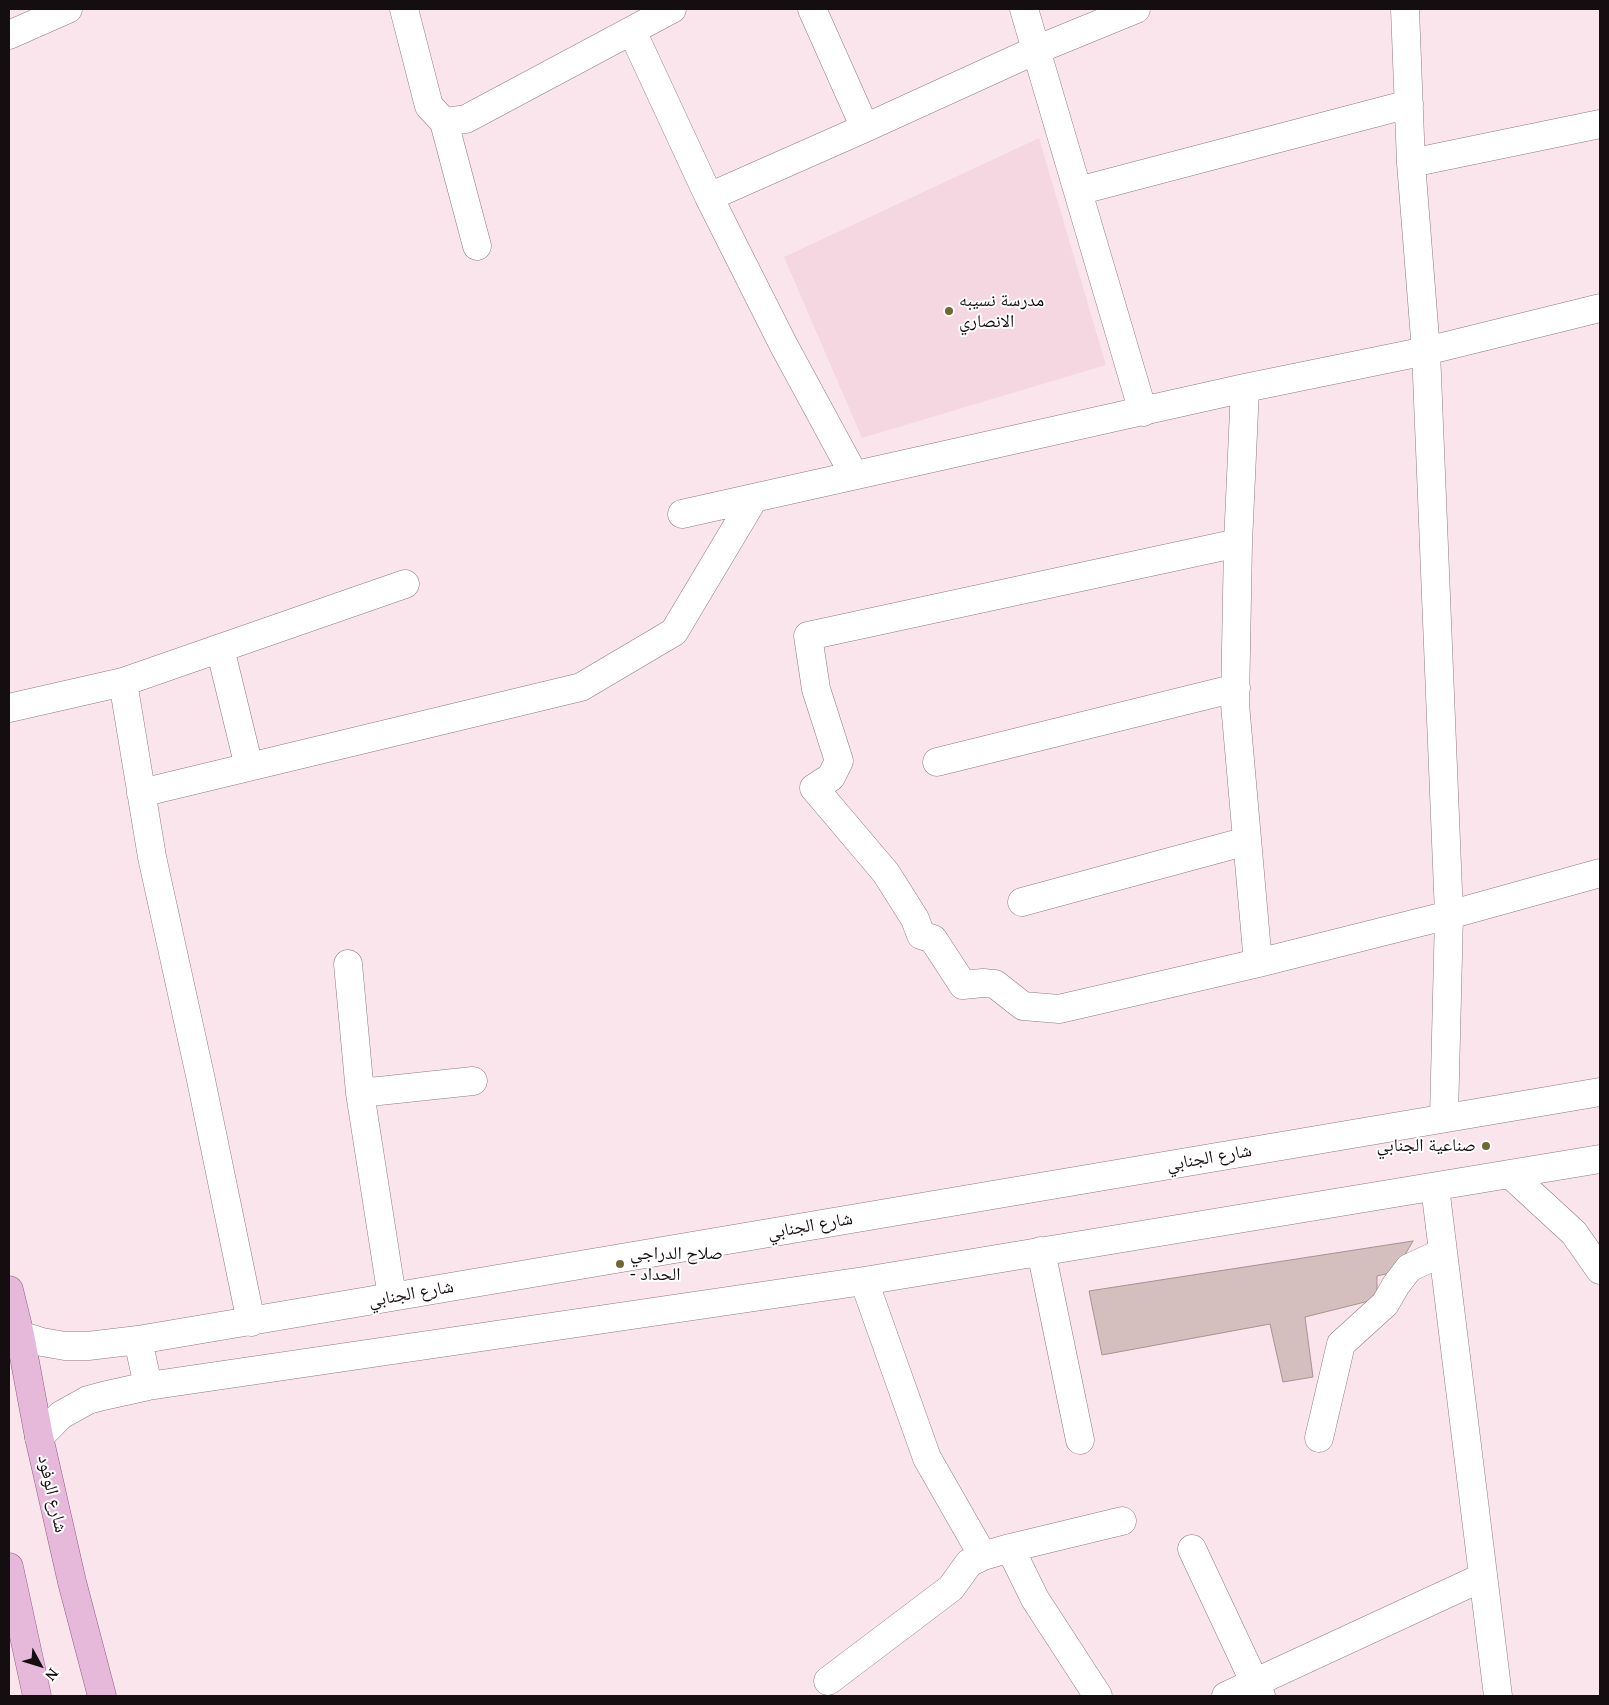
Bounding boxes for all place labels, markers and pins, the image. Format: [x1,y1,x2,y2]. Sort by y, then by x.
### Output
place label: مدرسة نسيبه الانصاري [959,290,1044,332]
marker: مدرسة نسيبه الانصاري [943,305,955,317]
place label: صناعية الجنابي [1376,1135,1476,1157]
marker: صناعية الجنابي [1480,1140,1492,1152]
place label: صلاح الدراجي - الحداد [630,1243,723,1286]
marker: صلاح الدراجي - الحداد [614,1258,626,1270]

